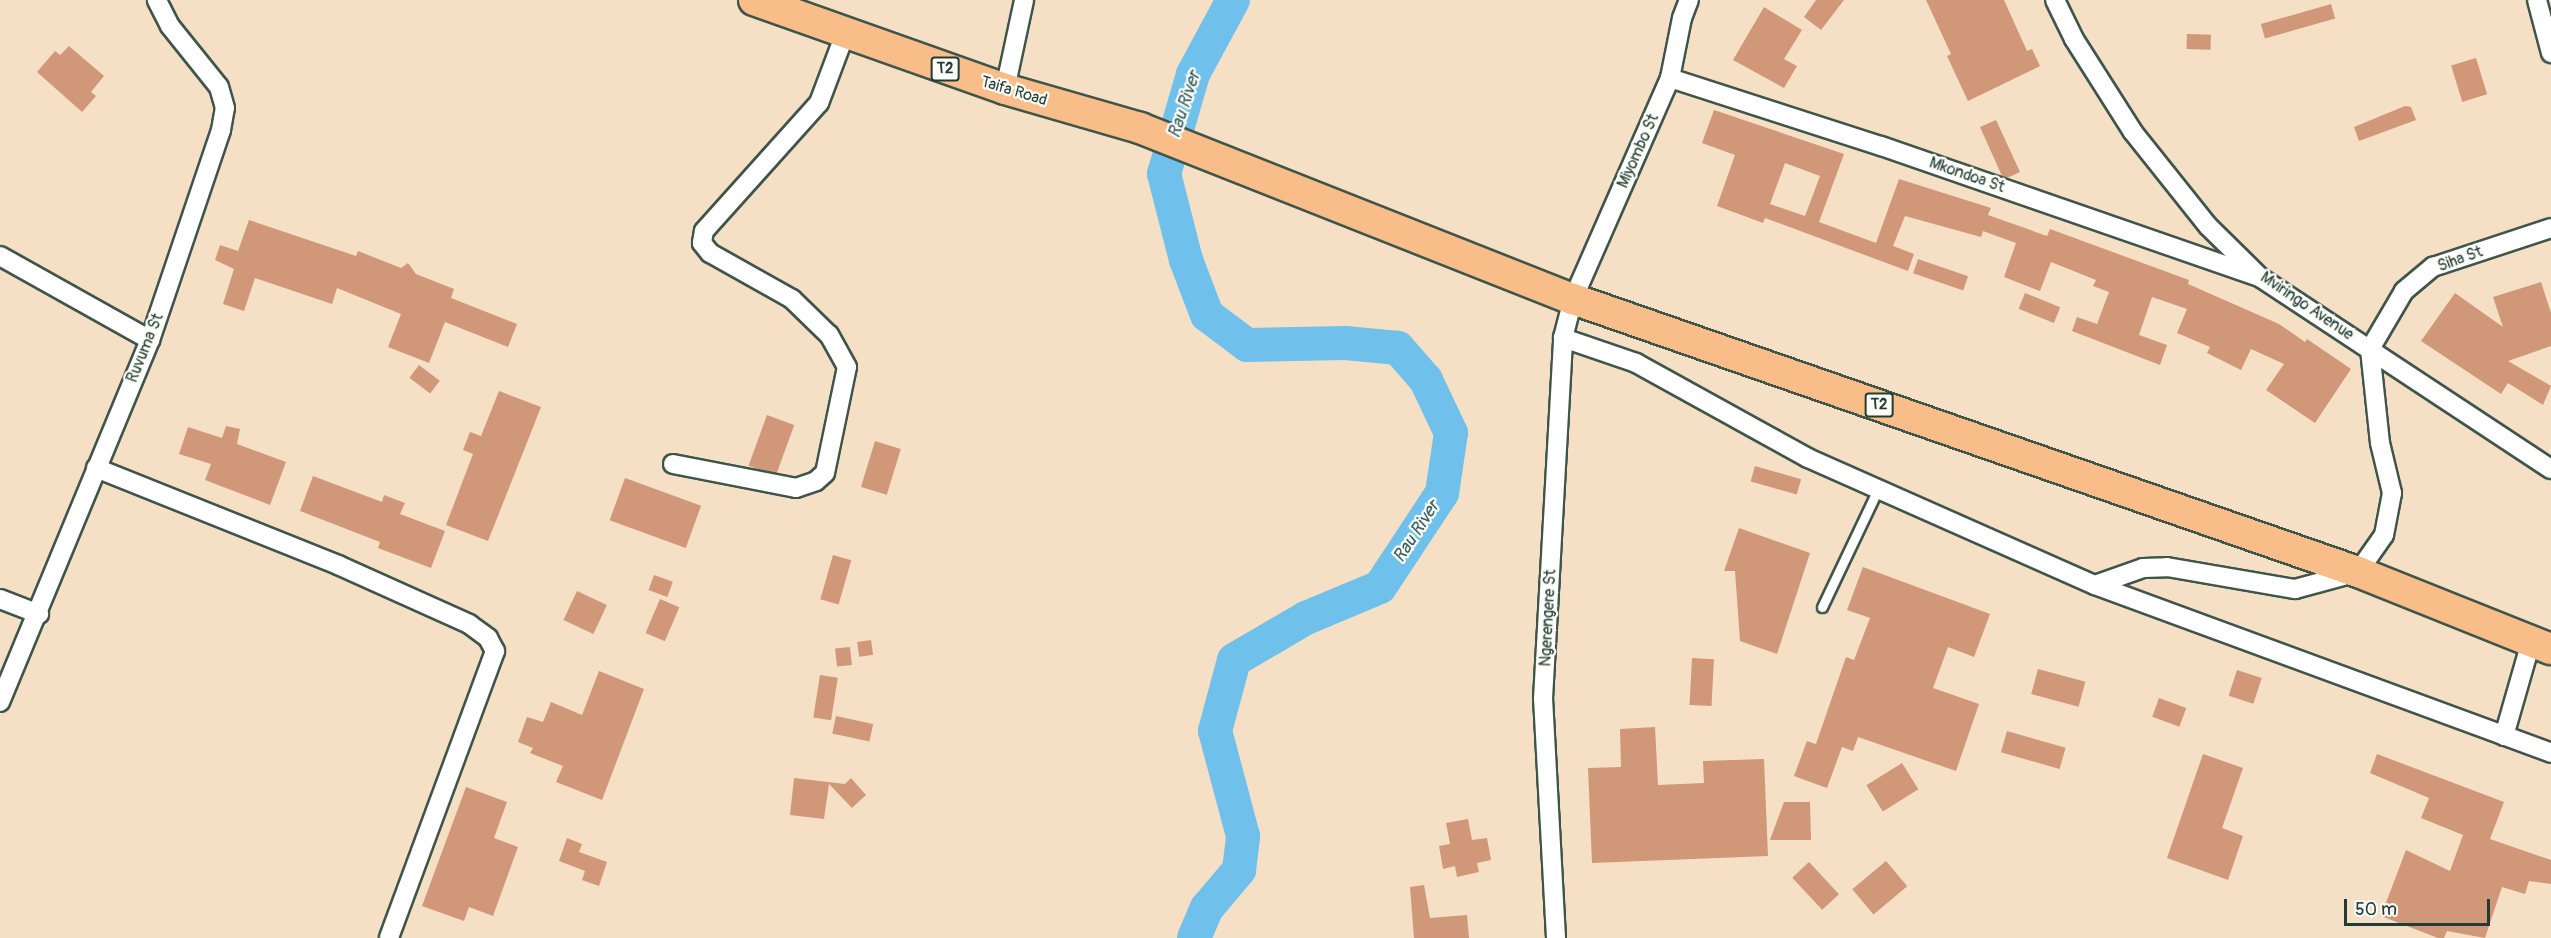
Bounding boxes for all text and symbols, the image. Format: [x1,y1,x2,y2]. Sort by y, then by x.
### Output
road number: T2 [930,57,960,81]
water label: Rau River [1164,69,1206,141]
street label: Taifa Road [979,72,1049,110]
street label: Miyombo St [1613,111,1663,191]
street label: Mkondoa St [1927,153,2007,197]
street label: Siha St [2435,242,2485,276]
street label: Mviringo Avenue [2257,268,2357,344]
street label: Ruvuma St [122,311,168,385]
road number: T2 [1864,393,1894,417]
water label: Rau River [1389,497,1445,567]
street label: Ngerengere St [1536,569,1560,667]
scale bar [2347,887,2492,925]
text: 50 m [2355,898,2397,921]

